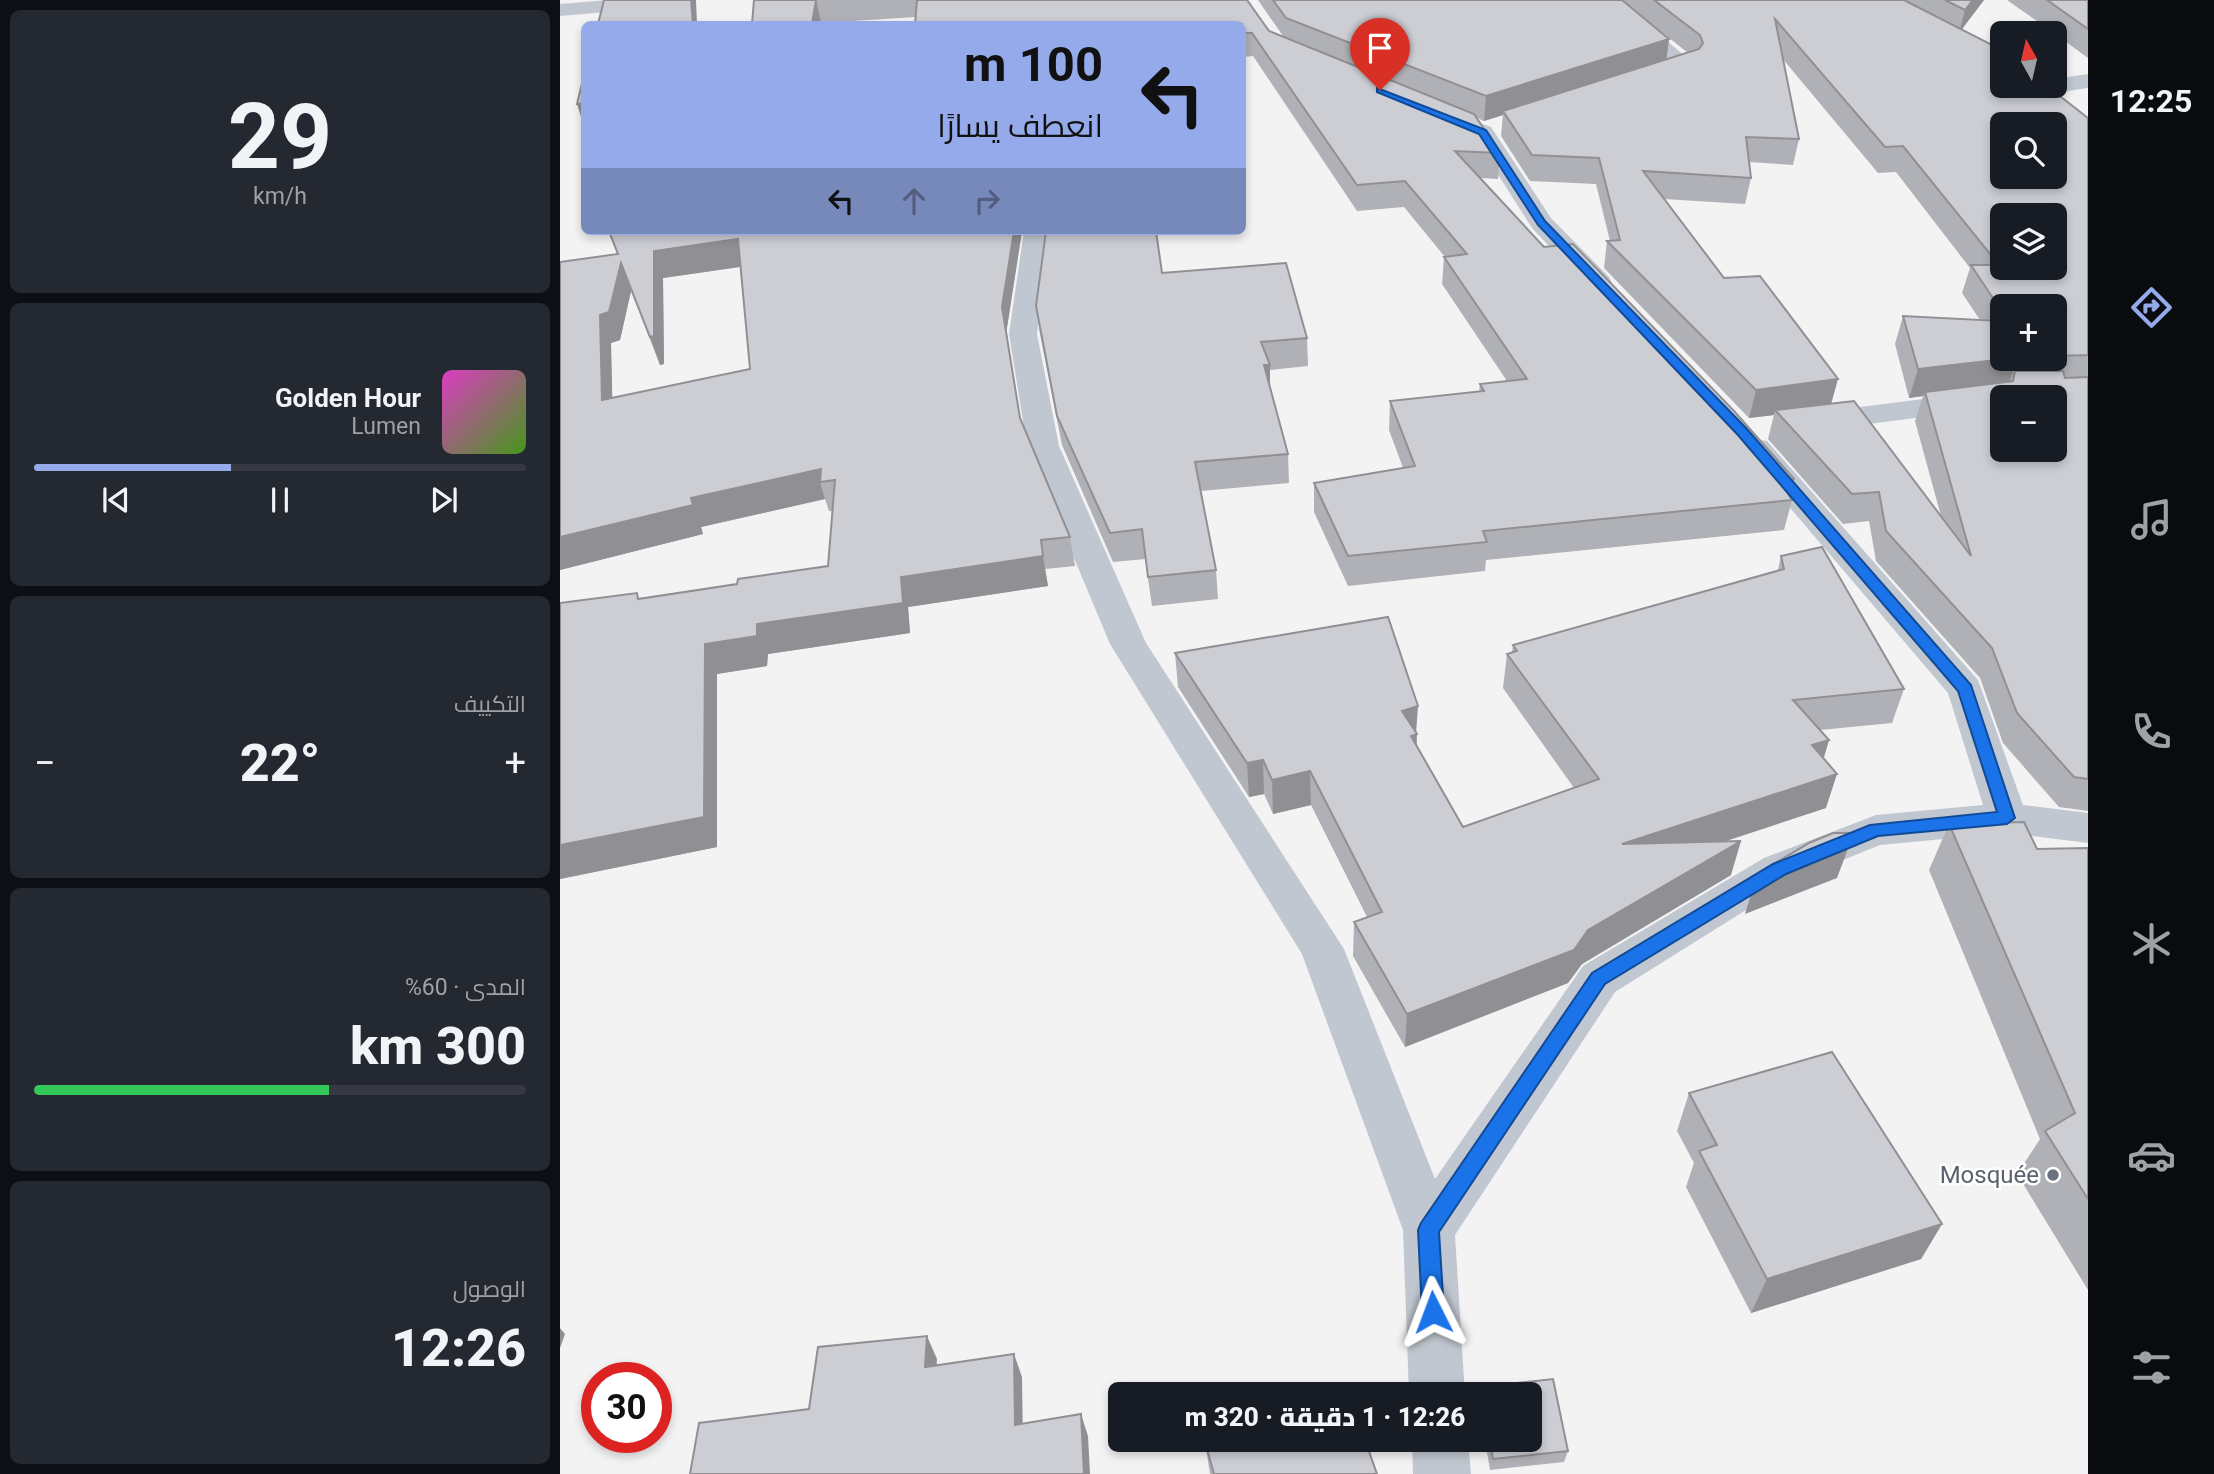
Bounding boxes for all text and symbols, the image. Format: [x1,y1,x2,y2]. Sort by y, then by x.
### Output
pin [1350,18,1410,90]
north arrow [1990,21,2067,98]
map controls [1990,21,2067,462]
icon: arrive [1361,29,1399,67]
text: 100 m [964,36,1103,93]
icon: left [1127,49,1218,140]
text: 12:25 [2110,82,2192,120]
text: 29 [228,84,332,190]
text: انعطف يسارًا [937,107,1103,145]
button: search [1990,112,2067,189]
icon: left [822,182,860,220]
icon: ahead [895,182,933,220]
icon: right [968,182,1006,220]
text: km/h [253,183,307,210]
button: layers [1990,203,2067,280]
icon: directions [2127,283,2176,332]
button: + [1990,294,2067,371]
text: Golden Hour [275,383,421,413]
button: − [1990,385,2067,462]
text: Lumen [351,413,421,440]
icon: previous [97,481,135,519]
icon: pause [261,481,299,519]
icon: next [425,481,463,519]
icon: music [2127,495,2176,544]
text: التكييف [454,691,526,718]
icon: phone [2127,707,2176,756]
text: 22° [240,733,320,794]
text: − [34,741,56,785]
text: + [504,741,526,785]
icon: climate [2127,919,2176,968]
text: المدى · 60% [405,974,526,1001]
text: 300 km [350,1016,526,1077]
icon: car [2127,1131,2176,1180]
place label: Mosquée [1940,1161,2039,1189]
marker: Mosquée [2045,1167,2061,1183]
position arrow [1396,1275,1470,1349]
text: الوصول [453,1276,526,1303]
text: 12:26 [391,1318,526,1379]
icon: filters [2127,1343,2176,1392]
speed limit sign: 30 [581,1362,672,1453]
text: 12:26 · 1 دقيقة · 320 m [1185,1402,1465,1432]

